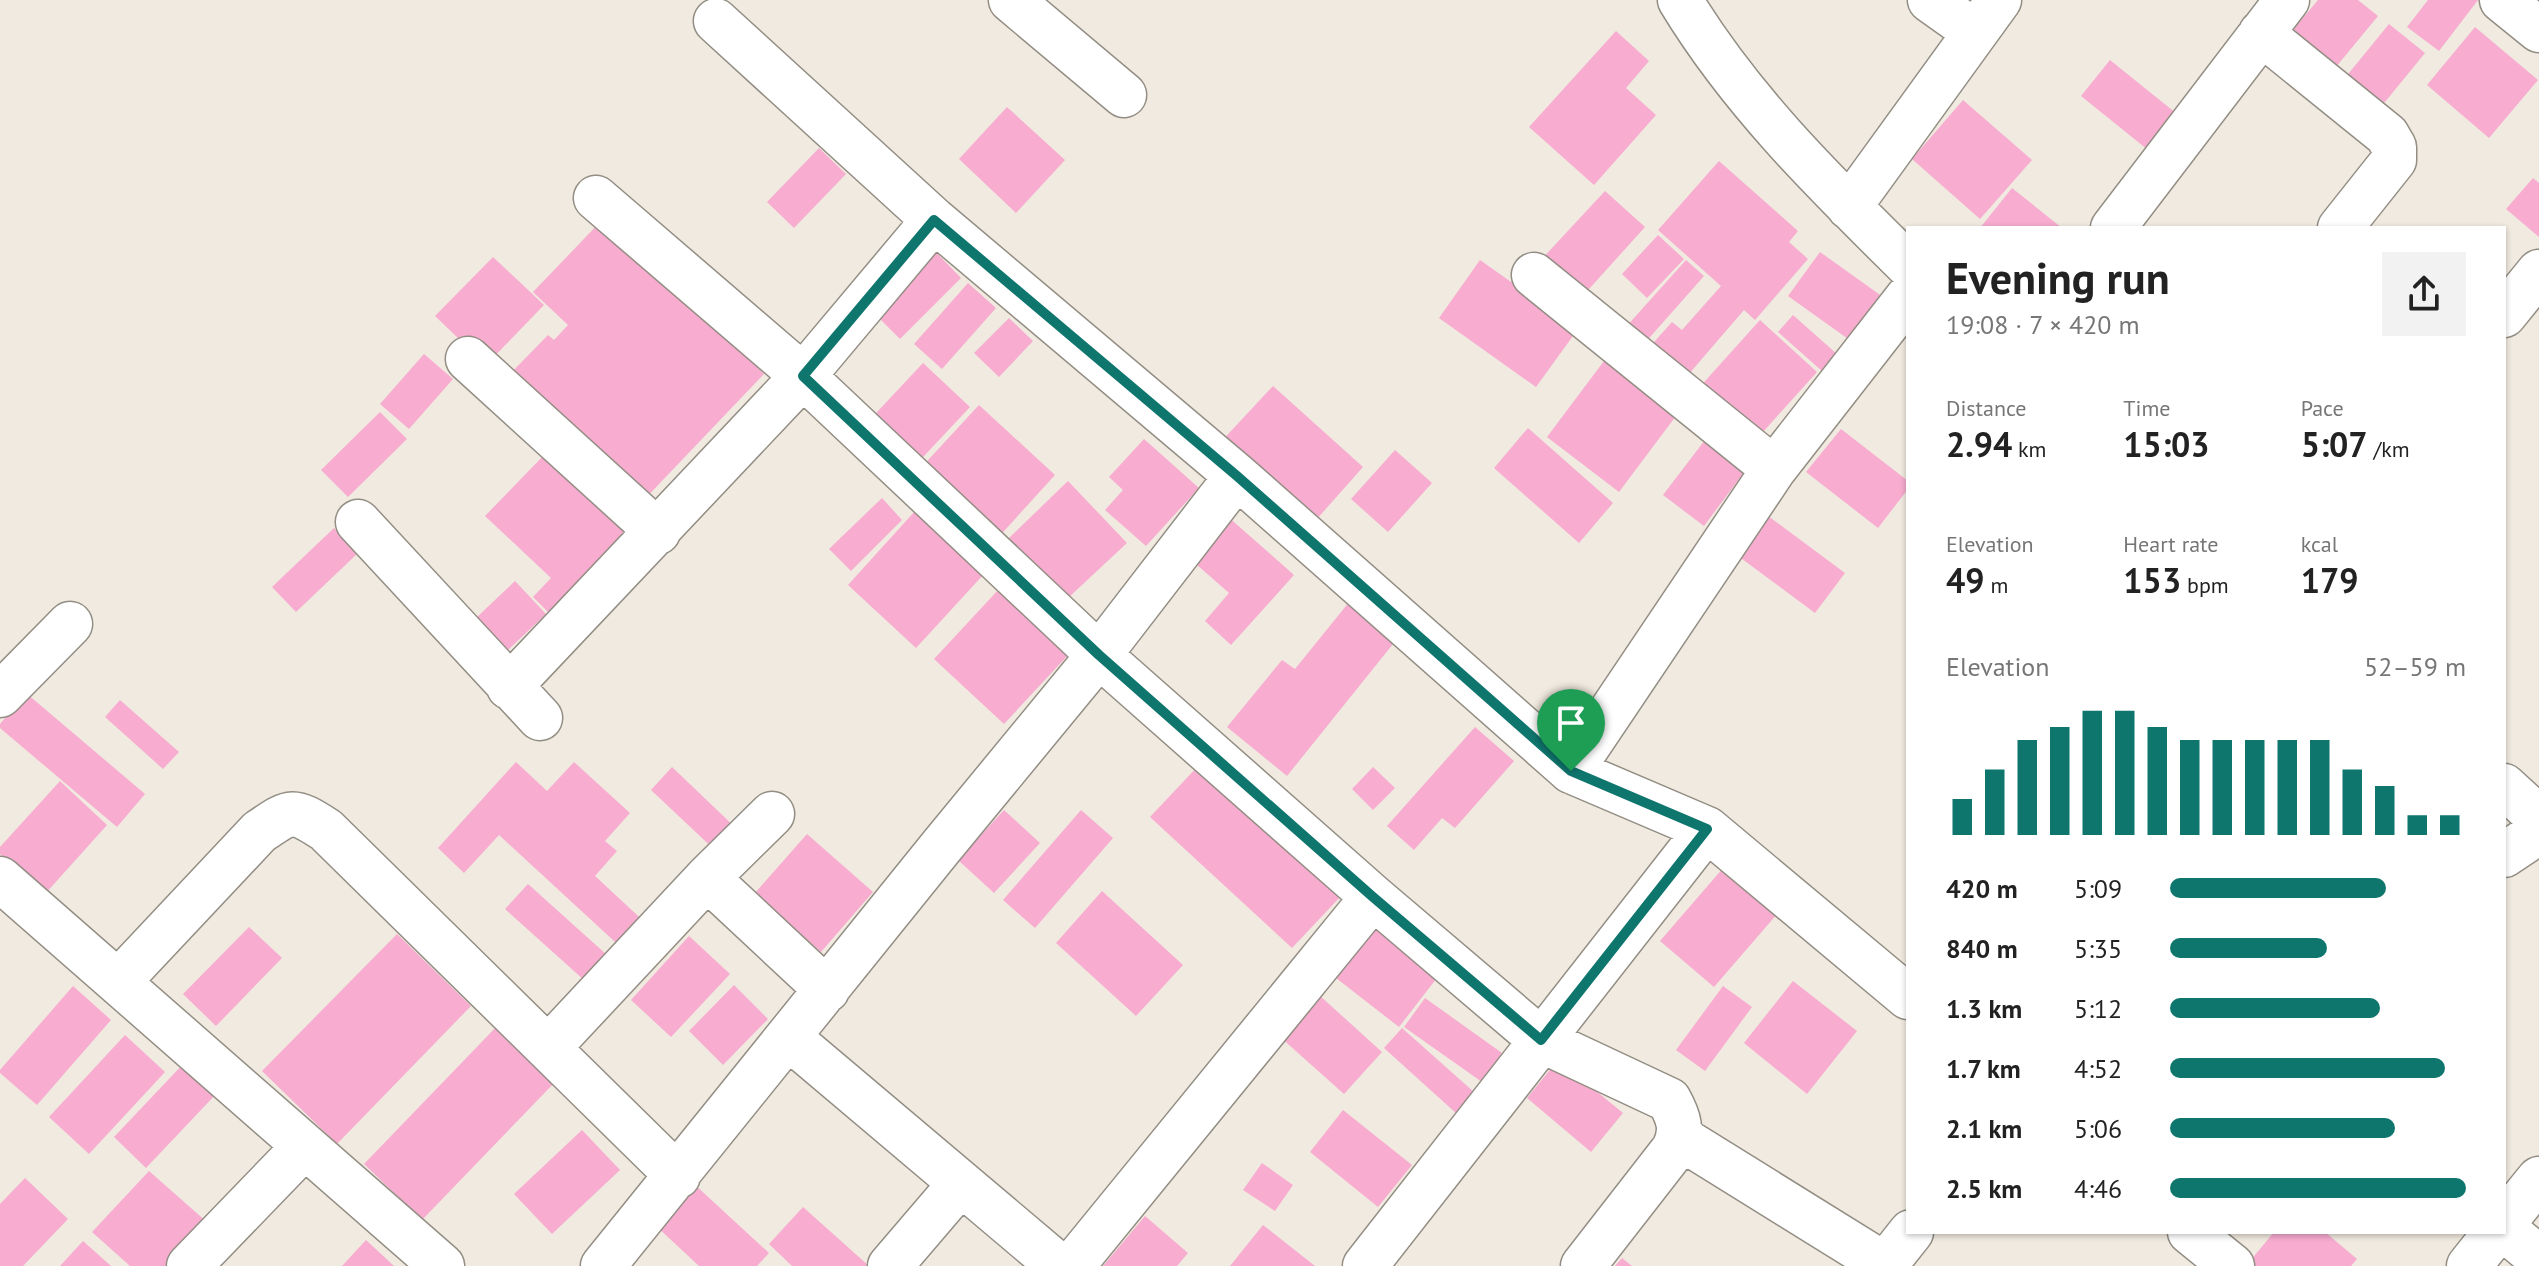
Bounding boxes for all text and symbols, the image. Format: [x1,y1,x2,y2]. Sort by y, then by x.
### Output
text: Evening run [1946,249,2170,306]
button: share [2382,252,2466,336]
text: 19:08 · 7 × 420 m [1946,308,2140,341]
text: Distance [1946,394,2027,422]
text: Time [2123,394,2170,422]
text: Pace [2301,394,2344,422]
text: 2.94 [1946,422,2012,466]
text: 15:03 [2123,422,2210,466]
text: 5:07 [2301,422,2368,466]
text: km [2012,435,2046,463]
text: /km [2368,435,2410,463]
text: Elevation [1946,530,2034,558]
text: Heart rate [2123,530,2218,558]
text: kcal [2301,530,2338,558]
text: 49 [1946,558,1985,602]
text: 153 [2123,558,2181,602]
text: 179 [2301,558,2359,602]
text: m [1985,571,2008,599]
text: bpm [2181,571,2229,599]
text: Elevation [1946,650,2050,683]
text: 52–59 m [2364,650,2466,683]
pin [1537,689,1605,771]
icon: arrive [1549,701,1593,745]
text: 420 m [1946,872,2018,905]
text: 5:09 [2074,872,2122,905]
text: 840 m [1946,932,2018,965]
text: 5:35 [2074,932,2122,965]
text: 1.3 km [1946,992,2022,1025]
text: 5:12 [2074,992,2122,1025]
text: 1.7 km [1946,1052,2021,1085]
text: 4:52 [2074,1052,2122,1085]
text: 2.1 km [1946,1112,2022,1145]
text: 5:06 [2074,1112,2122,1145]
text: 2.5 km [1946,1172,2022,1205]
text: 4:46 [2074,1172,2122,1205]

